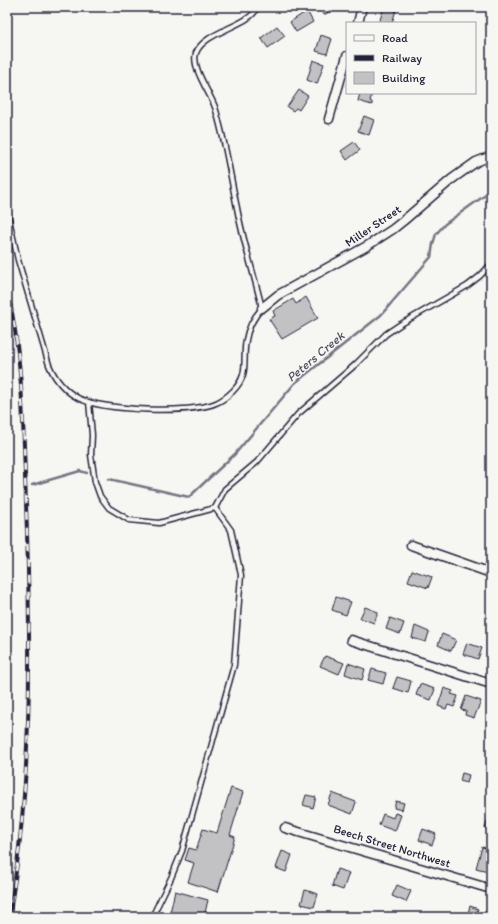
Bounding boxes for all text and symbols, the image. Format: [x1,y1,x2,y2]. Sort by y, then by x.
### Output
legend [346,22,476,94]
text: Road [382,31,408,45]
text: Railway [382,51,422,65]
text: Building [382,71,426,85]
street label: Miller Street [342,202,404,250]
water label: Peters Creek [284,327,348,385]
street label: Beech Street Northwest [332,822,453,871]

